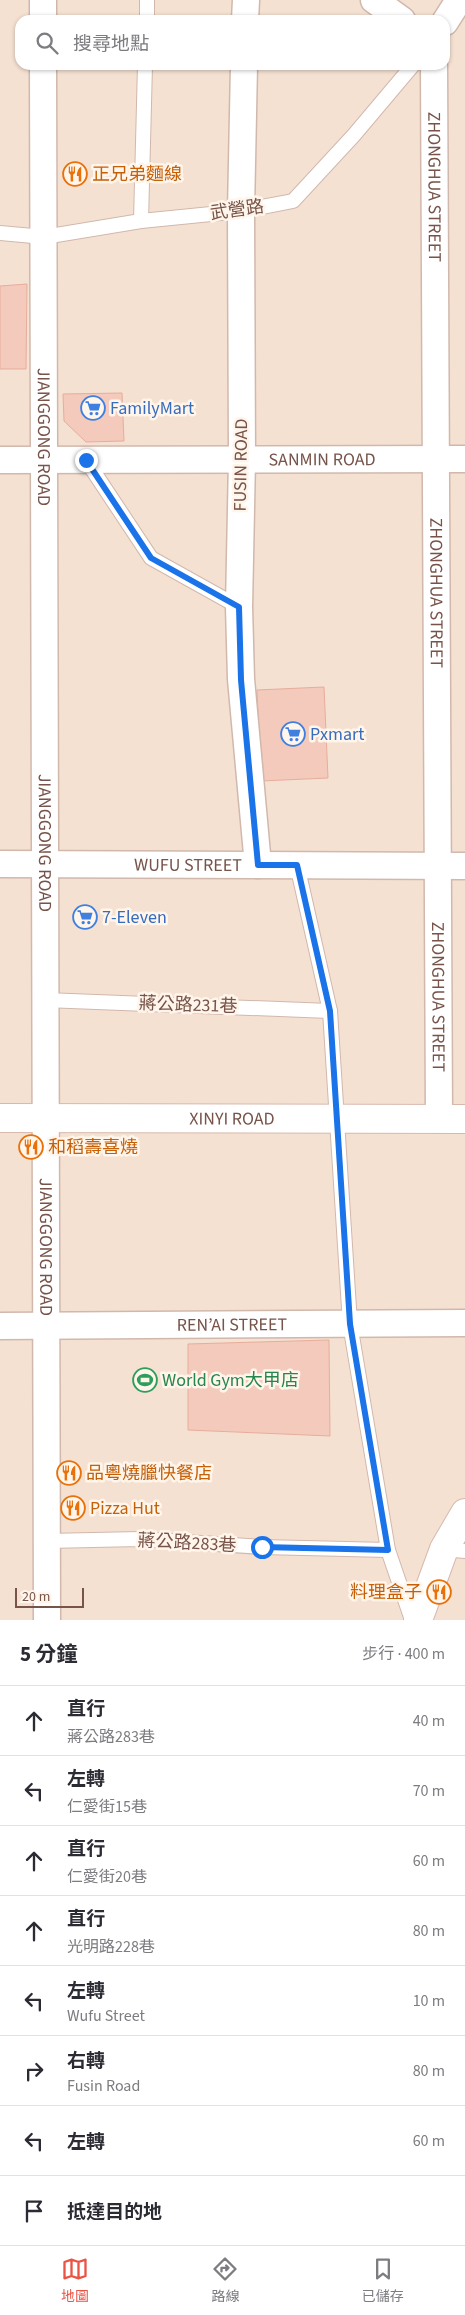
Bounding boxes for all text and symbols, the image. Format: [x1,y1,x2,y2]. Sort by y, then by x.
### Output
search box [15,15,450,70]
icon: search [33,29,61,57]
text: 搜尋地點 [73,31,149,58]
street label: ZHONGHUA STREET [422,112,447,263]
restaurant icon: 正兄弟麵線 [62,161,88,187]
place label: 正兄弟麵線 [92,162,182,187]
street label: 武營路 [209,194,265,226]
street label: JIANGGONG ROAD [31,368,57,506]
supermarket icon: FamilyMart [80,395,106,421]
place label: FamilyMart [110,396,194,421]
street label: FUSIN ROAD [228,418,254,512]
street label: SANMIN ROAD [268,447,376,472]
route end [75,449,98,472]
street label: ZHONGHUA STREET [424,518,449,669]
supermarket icon: Pxmart [280,721,306,747]
place label: Pxmart [310,722,364,747]
street label: JIANGGONG ROAD [32,774,58,912]
street label: WUFU STREET [134,852,242,878]
supermarket icon: 7-Eleven [72,904,98,930]
place label: 7-Eleven [102,905,167,930]
street label: ZHONGHUA STREET [426,922,451,1073]
street label: 蔣公路231巷 [138,991,238,1019]
street label: XINYI ROAD [189,1106,275,1131]
restaurant icon: 和稻壽喜燒 [18,1134,44,1160]
place label: 和稻壽喜燒 [48,1135,138,1160]
street label: JIANGGONG ROAD [33,1178,59,1316]
street label: REN’AI STREET [177,1312,288,1337]
sports icon: World Gym大甲店 [132,1367,158,1393]
place label: World Gym大甲店 [162,1368,299,1393]
restaurant icon: 品粵燒臘快餐店 [56,1460,82,1486]
place label: 品粵燒臘快餐店 [86,1461,212,1486]
restaurant icon: Pizza Hut [60,1495,86,1521]
place label: Pizza Hut [90,1496,160,1521]
street label: 蔣公路283巷 [137,1528,237,1558]
route start [251,1536,274,1559]
restaurant icon: 料理盒子 [426,1579,452,1605]
place label: 料理盒子 [350,1580,422,1605]
scale bar [15,1585,84,1608]
text: 20 m [22,1587,50,1607]
text: 5 分鐘 [20,1639,77,1669]
text: 步行 · 400 m [362,1643,445,1665]
text: 直行 [67,1696,105,1723]
icon: ahead [20,1707,48,1735]
text: 40 m [413,1710,445,1732]
text: 蔣公路283巷 [67,1726,155,1748]
text: 左轉 [67,1766,105,1793]
icon: left [20,1777,48,1805]
text: 70 m [413,1780,445,1802]
text: 仁愛街15巷 [67,1796,147,1818]
text: 直行 [67,1836,105,1863]
icon: ahead [20,1847,48,1875]
text: 60 m [413,1850,445,1872]
text: 仁愛街20巷 [67,1866,147,1888]
text: 直行 [67,1906,105,1933]
icon: ahead [20,1917,48,1945]
text: 80 m [413,1920,445,1942]
text: 光明路228巷 [67,1936,155,1958]
text: 左轉 [67,1978,105,2005]
icon: left [20,1987,48,2015]
text: 10 m [413,1990,445,2012]
text: Wufu Street [67,2005,145,2027]
text: 右轉 [67,2048,105,2075]
icon: right [20,2057,48,2085]
text: 80 m [413,2060,445,2082]
text: Fusin Road [67,2075,140,2097]
icon: left [20,2127,48,2155]
text: 左轉 [67,2129,105,2156]
text: 60 m [413,2130,445,2152]
icon: arrive [20,2197,48,2225]
text: 抵達目的地 [67,2199,162,2226]
tab: 地圖 [61,2255,89,2307]
tab: 路線 [211,2255,239,2307]
tab: 已儲存 [362,2255,404,2307]

